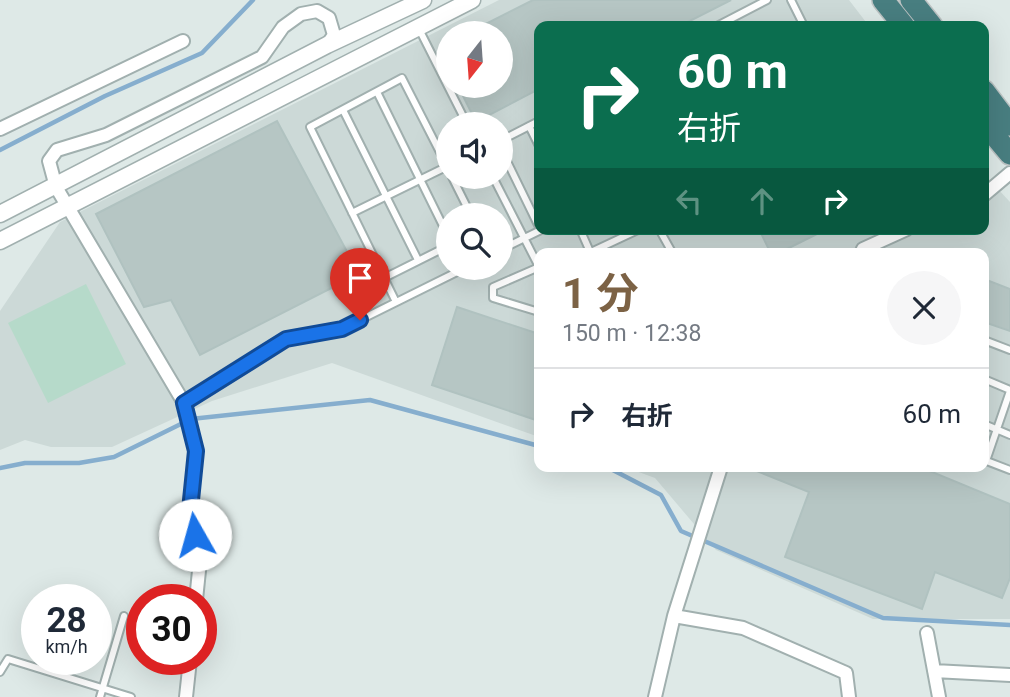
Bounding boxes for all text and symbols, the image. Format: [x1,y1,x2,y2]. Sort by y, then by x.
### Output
north arrow [436,21,513,98]
map controls [436,21,513,280]
text: 60 m [677,43,788,100]
icon: right [562,49,653,140]
text: 右折 [677,109,741,147]
button: sound [436,112,513,189]
icon: left [670,182,708,220]
icon: ahead [743,182,781,220]
icon: right [816,182,854,220]
button: search [436,203,513,280]
pin [330,248,390,320]
icon: arrive [341,259,379,297]
text: 1 分 [562,269,639,318]
button: close [887,271,961,345]
text: 150 m · 12:38 [562,320,701,347]
icon: right [562,395,600,433]
text: 60 m [903,399,961,429]
text: 右折 [621,401,673,431]
position arrow [158,498,232,572]
speed limit sign: 30 [126,584,217,675]
text: 28 [46,600,87,641]
text: km/h [45,636,88,657]

